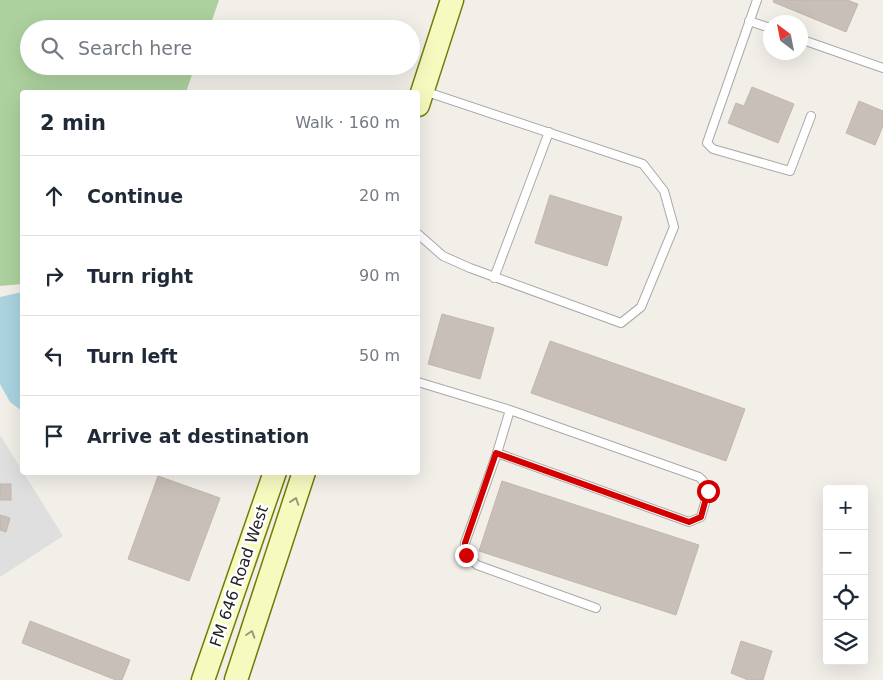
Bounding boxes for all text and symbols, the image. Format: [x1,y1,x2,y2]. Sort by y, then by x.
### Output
north arrow [763,15,808,60]
search box [20,20,420,75]
icon: search [38,34,66,62]
text: Search here [78,37,192,59]
text: 2 min [40,111,106,135]
text: Walk · 160 m [295,113,400,132]
icon: ahead [40,182,68,210]
text: Continue [87,185,183,207]
text: 20 m [359,186,400,205]
icon: right [40,262,68,290]
text: Turn right [87,265,193,287]
text: 90 m [359,266,400,285]
icon: left [40,342,68,370]
text: Turn left [87,345,178,367]
text: 50 m [359,346,400,365]
icon: arrive [40,422,68,450]
text: Arrive at destination [87,425,309,447]
route start [697,480,720,503]
map controls [823,485,868,665]
button: + [823,485,868,530]
one-way arrow [289,498,299,506]
street label: FM 646 Road West [206,503,272,649]
button: − [823,530,868,575]
route end [455,544,478,567]
button: locate [823,575,868,620]
button: layers [823,620,868,665]
one-way arrow [245,630,255,638]

